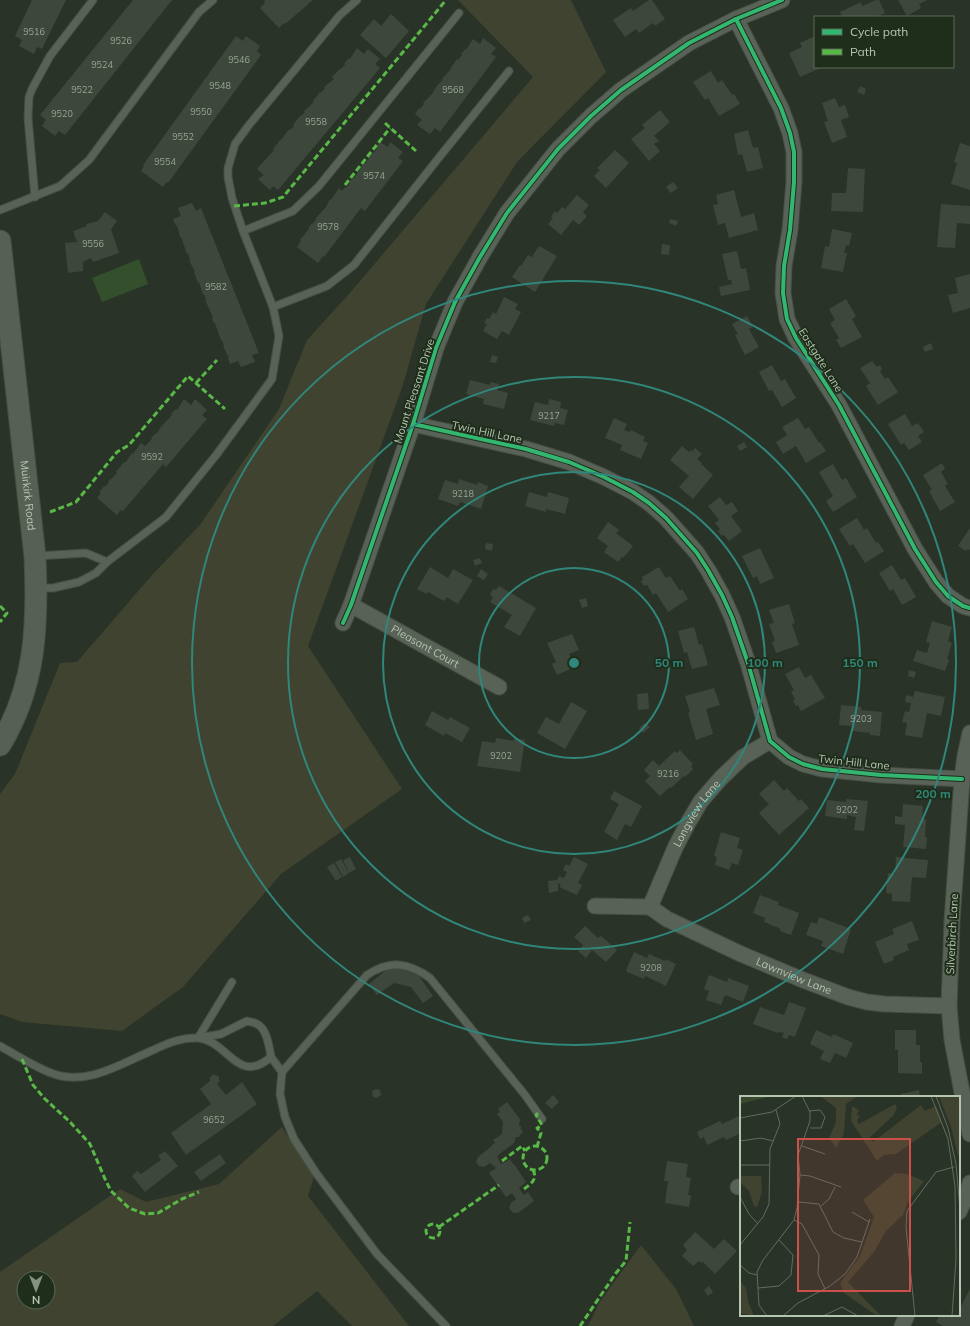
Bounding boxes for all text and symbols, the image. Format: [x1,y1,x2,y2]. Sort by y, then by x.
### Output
legend [814,16,954,68]
text: Cycle path [850,24,908,39]
house number: 9516 [23,26,45,37]
house number: 9526 [110,35,132,46]
text: Path [850,44,876,59]
house number: 9546 [228,54,250,65]
house number: 9524 [91,59,113,70]
house number: 9548 [209,80,231,91]
house number: 9522 [71,84,93,95]
house number: 9568 [442,84,464,95]
house number: 9550 [190,106,212,117]
house number: 9520 [51,108,73,119]
house number: 9558 [305,116,327,127]
house number: 9552 [172,131,194,142]
house number: 9554 [154,156,176,167]
house number: 9574 [363,170,385,181]
house number: 9578 [317,221,339,232]
house number: 9556 [82,238,104,249]
house number: 9582 [205,281,227,292]
street label: Eastgate Lane [796,325,846,395]
street label: Mount Pleasant Drive [390,337,438,445]
house number: 9217 [538,410,560,421]
street label: Twin Hill Lane [451,418,523,446]
house number: 9592 [141,451,163,462]
street label: Muirkirk Road [17,460,39,531]
house number: 9218 [452,488,474,499]
street label: Pleasant Court [389,622,462,671]
text: 50 m [655,655,683,670]
text: 100 m [747,655,783,670]
text: 150 m [842,655,878,670]
centre of rings [567,656,581,670]
house number: 9203 [850,713,872,724]
house number: 9202 [490,750,512,761]
street label: Twin Hill Lane [818,751,890,773]
house number: 9216 [657,768,679,779]
street label: Longview Lane [670,777,723,849]
text: 200 m [915,786,951,801]
house number: 9202 [836,804,858,815]
street label: Silverbirch Lane [943,893,961,975]
street label: Lawnview Lane [754,954,834,997]
house number: 9208 [640,962,662,973]
inset map [740,1096,960,1316]
house number: 9652 [203,1114,225,1125]
north arrow [16,1270,56,1310]
text: N [32,1293,40,1307]

